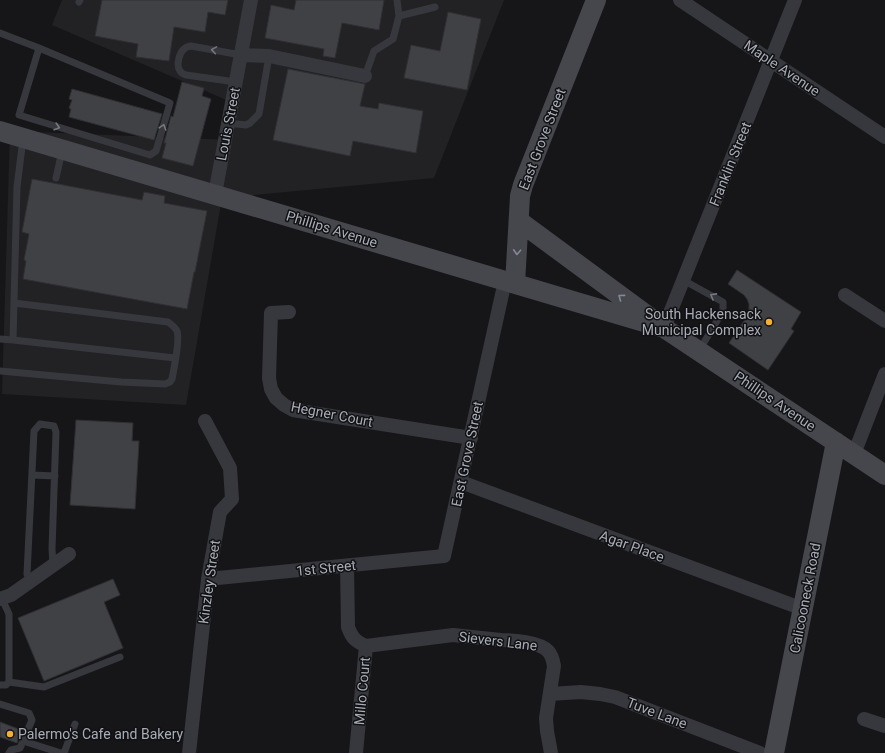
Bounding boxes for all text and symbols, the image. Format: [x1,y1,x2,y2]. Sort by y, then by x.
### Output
street label: Maple Avenue [741,37,823,99]
one-way arrow [210,46,217,55]
street label: Louis Street [213,86,243,162]
street label: East Grove Street [515,86,569,192]
street label: Franklin Street [706,119,754,208]
one-way arrow [53,122,60,131]
one-way arrow [158,123,167,130]
street label: Phillips Avenue [284,208,380,250]
one-way arrow [512,249,521,255]
one-way arrow [710,294,717,301]
one-way arrow [619,295,626,302]
place label: South Hackensack Municipal Complex [642,306,762,338]
marker: South Hackensack Municipal Complex [764,317,774,327]
street label: Phillips Avenue [731,368,819,434]
street label: Hegner Court [290,398,375,430]
street label: East Grove Street [448,399,486,508]
street label: Agar Place [598,527,666,565]
street label: Kinzley Street [195,539,223,625]
street label: Calicooneck Road [786,541,824,655]
street label: 1st Street [295,557,357,579]
street label: Sievers Lane [458,628,538,654]
street label: Millo Court [351,656,373,726]
street label: Tuve Lane [625,694,689,732]
place label: Palermo's Cafe and Bakery [18,726,184,742]
marker: Palermo's Cafe and Bakery [5,729,15,739]

